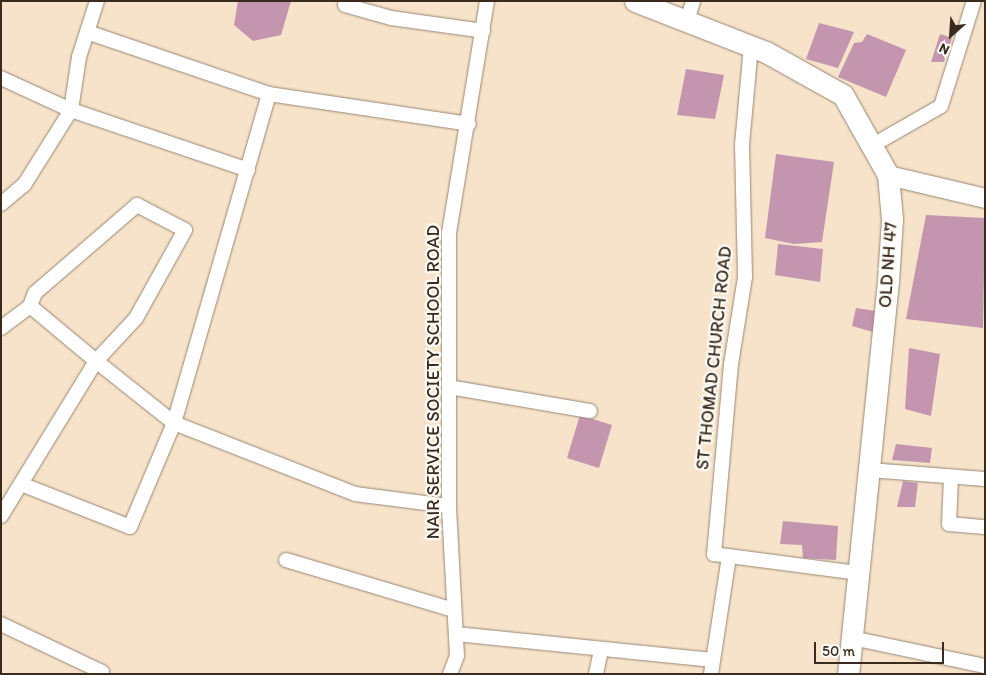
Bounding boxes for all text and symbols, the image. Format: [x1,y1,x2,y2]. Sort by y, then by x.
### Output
north arrow [926,10,976,60]
text: N [936,39,952,59]
street label: OLD NH 47 [874,221,902,309]
street label: NAIR SERVICE SOCIETY SCHOOL ROAD [422,227,444,537]
street label: ST THOMAD CHURCH ROAD [692,246,736,470]
scale bar [816,632,946,664]
text: 50 m [822,642,855,660]

